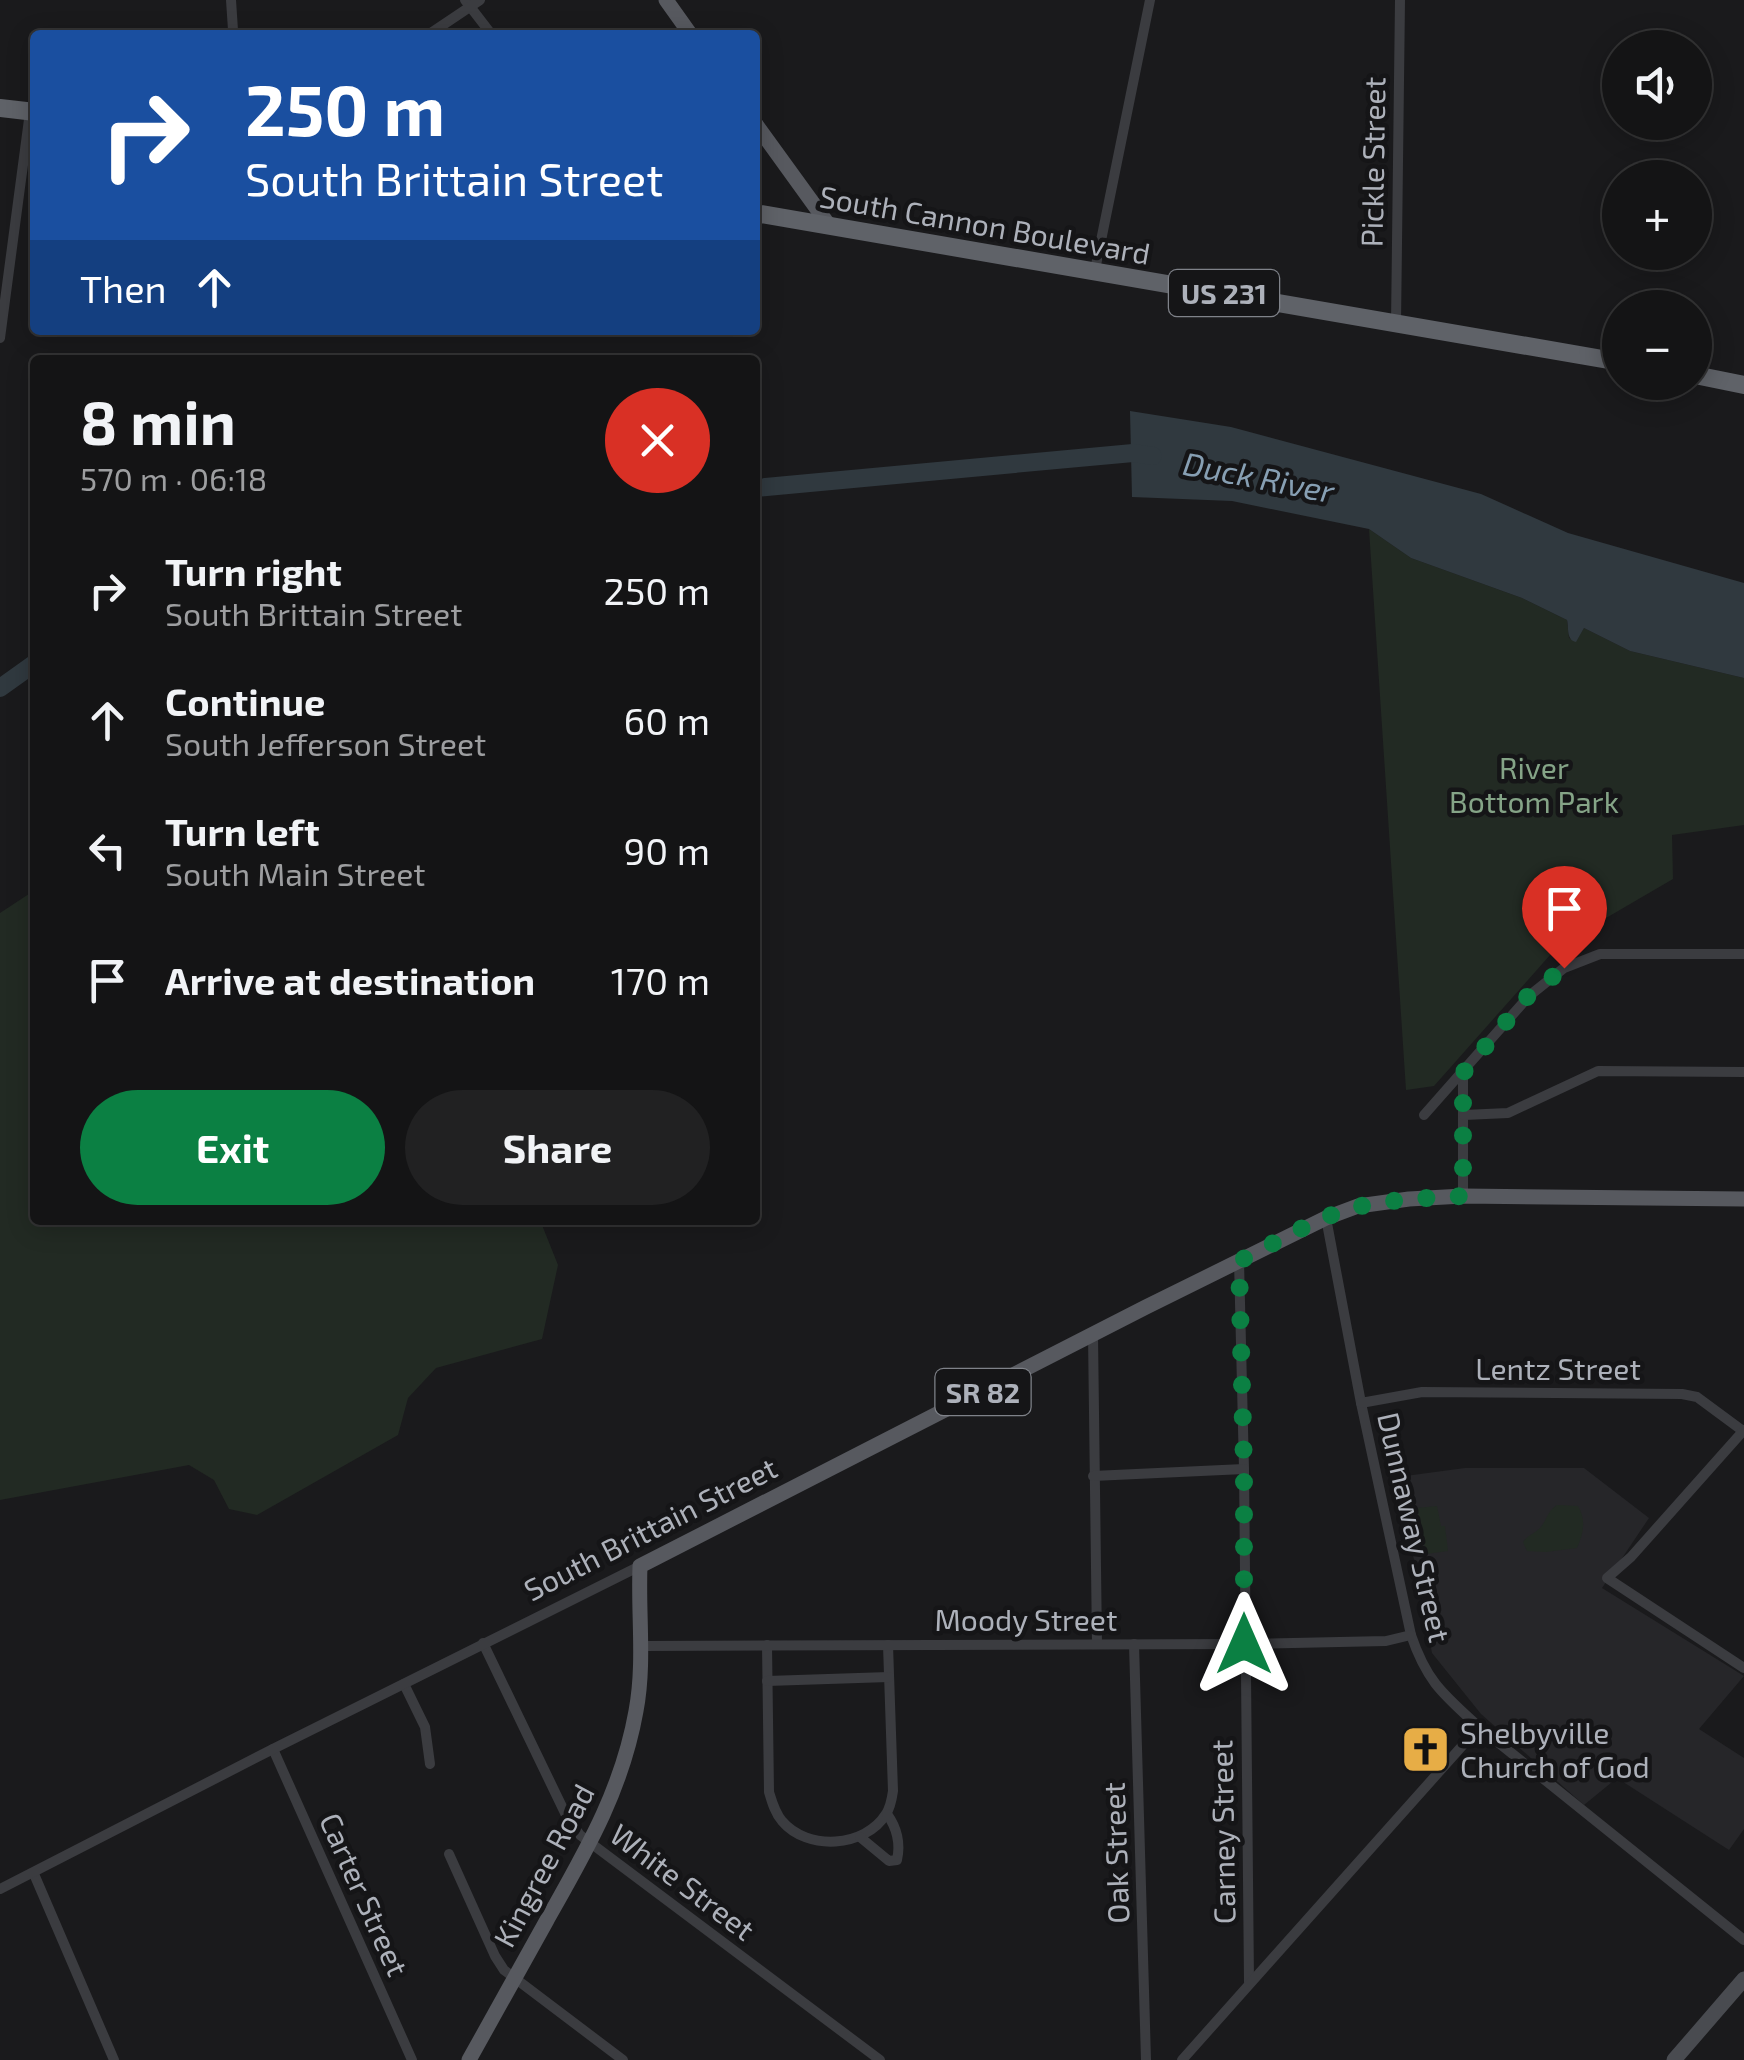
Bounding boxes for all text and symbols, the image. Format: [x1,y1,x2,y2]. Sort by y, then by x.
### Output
map controls [1602,30,1712,400]
button: sound [1602,30,1712,140]
text: 250 m [245,66,445,150]
icon: right [80,70,210,200]
street label: Pickle Street [1353,77,1391,247]
text: South Brittain Street [245,151,663,205]
button: + [1602,160,1712,270]
street label: South Cannon Boulevard [817,177,1153,271]
icon: ahead [187,260,242,315]
text: Then [80,265,167,311]
road number: US 231 [1169,270,1279,316]
button: − [1602,290,1712,400]
text: 8 min [80,385,236,457]
button: close [605,388,710,493]
water label: Duck River [1180,443,1339,510]
text: 570 m · 06:18 [80,459,267,497]
text: Turn right [165,548,342,594]
icon: right [80,563,135,618]
text: 250 m [604,567,710,613]
text: South Brittain Street [165,594,462,632]
text: Continue [165,678,325,724]
icon: ahead [80,693,135,748]
text: 60 m [624,697,710,743]
text: South Jefferson Street [165,724,486,762]
park label: River Bottom Park [1449,749,1619,819]
text: Turn left [165,808,320,854]
icon: left [80,823,135,878]
text: 90 m [624,827,710,873]
text: South Main Street [165,854,426,892]
pin [1522,866,1607,969]
icon: arrive [1537,881,1592,936]
icon: arrive [80,953,135,1008]
text: Arrive at destination [165,957,535,1003]
text: 170 m [611,957,710,1003]
button: Exit [80,1090,385,1205]
button: Share [405,1090,710,1205]
street label: Lentz Street [1475,1350,1641,1386]
road number: SR 82 [936,1369,1030,1415]
street label: Dunnaway Street [1371,1409,1459,1645]
street label: South Brittain Street [518,1449,782,1607]
position arrow [1192,1592,1296,1696]
street label: Moody Street [935,1601,1117,1637]
place label: Shelbyville Church of God [1460,1714,1650,1784]
church icon: Shelbyville Church of God [1399,1723,1451,1775]
street label: Carney Street [1202,1740,1242,1924]
street label: Kingree Road [485,1778,601,1952]
street label: Oak Street [1095,1782,1135,1924]
street label: Carter Street [313,1807,417,1981]
street label: White Street [604,1815,762,1947]

